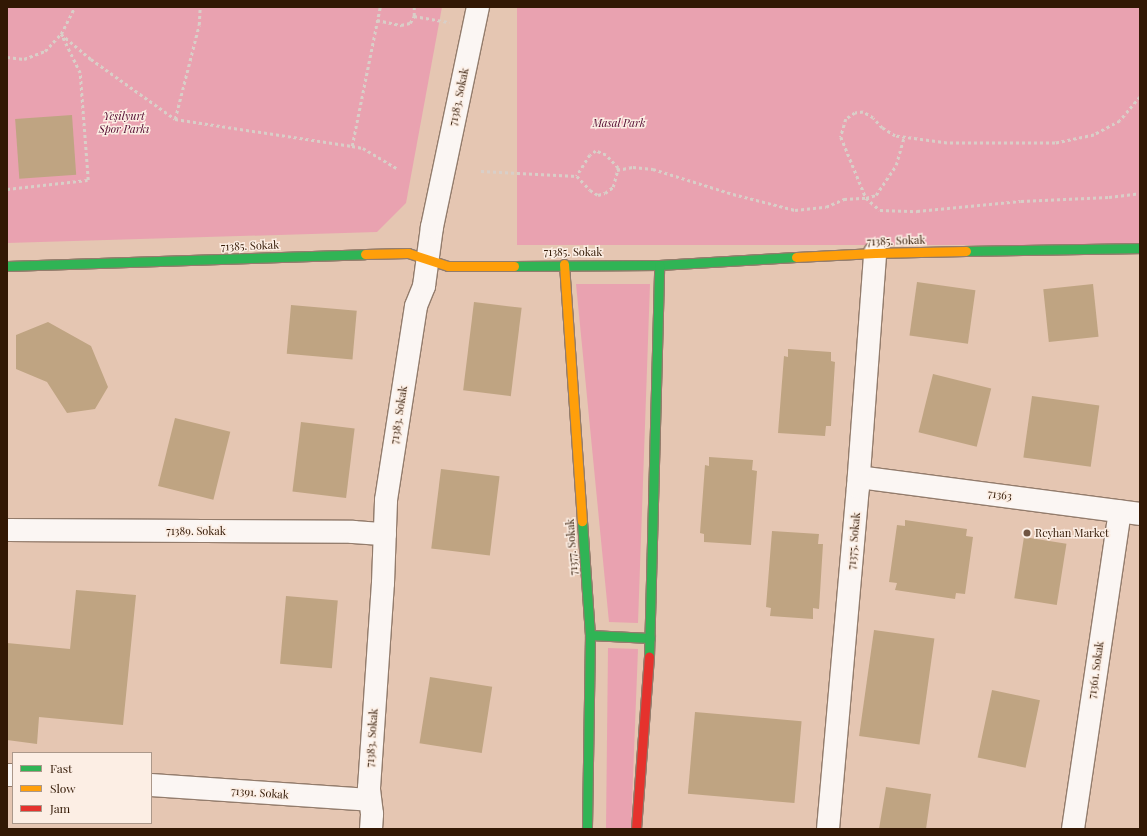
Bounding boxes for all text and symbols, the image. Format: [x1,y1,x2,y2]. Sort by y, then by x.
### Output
street label: 71383. Sokak [446,67,472,127]
park label: Yeşilyurt Spor Parkı [99,110,149,136]
park label: Masal Park [592,116,646,130]
street label: 71385. Sokak [867,233,925,249]
street label: 71385. Sokak [221,238,279,254]
street label: 71385. Sokak [544,245,602,259]
street label: 71383. Sokak [388,385,410,445]
street label: 71363 [987,487,1013,503]
street label: 71375. Sokak [845,512,863,570]
street label: 71377. Sokak [563,518,581,576]
street label: 71389. Sokak [166,524,226,538]
place label: Reyhan Market [1035,526,1109,540]
marker: Reyhan Market [1022,528,1032,538]
street label: 71361. Sokak [1085,640,1107,700]
street label: 71383. Sokak [363,708,381,768]
legend [12,752,152,824]
text: Fast [50,760,72,776]
text: Slow [50,780,76,796]
street label: 71391. Sokak [231,784,289,802]
text: Jam [50,800,70,816]

